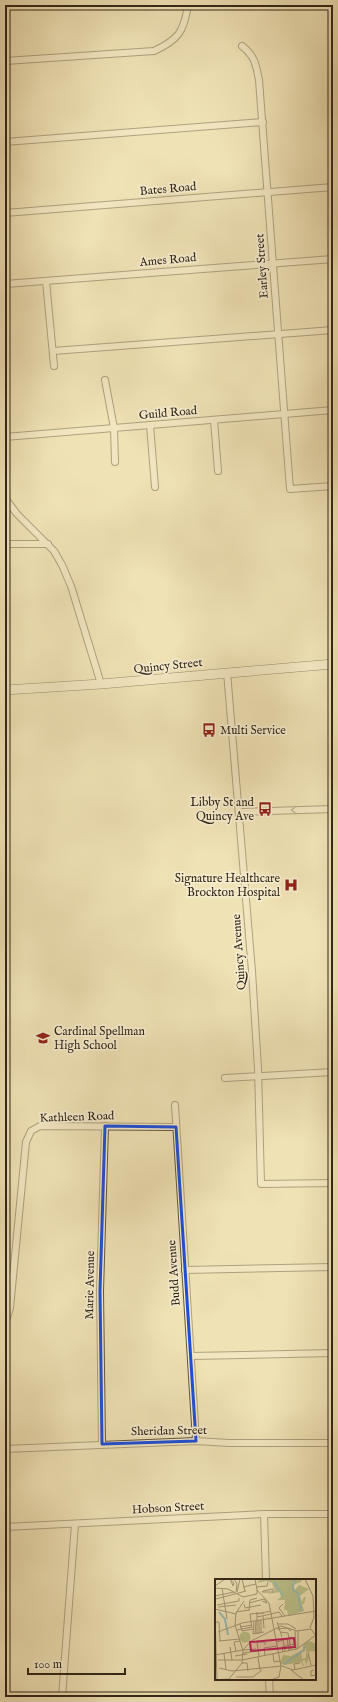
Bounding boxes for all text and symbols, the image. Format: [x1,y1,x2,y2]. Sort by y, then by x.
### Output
street label: Bates Road [139,179,197,199]
street label: Earley Street [252,233,272,299]
street label: Ames Road [138,250,198,270]
street label: Guild Road [138,403,198,423]
street label: Quincy Street [133,655,203,677]
bus stop icon: Multi Service [201,722,217,738]
place label: Multi Service [220,723,286,738]
place label: Libby St and Quincy Ave [190,795,255,824]
bus stop icon: Libby St and Quincy Ave [257,801,273,817]
one-way arrow [291,806,297,815]
place label: Signature Healthcare Brockton Hospital [175,871,281,901]
hospital icon: Signature Healthcare Brockton Hospital [283,877,299,893]
street label: Quincy Avenue [229,913,249,990]
place label: Cardinal Spellman High School [54,1024,145,1053]
school or university icon: Cardinal Spellman High School [35,1030,51,1046]
street label: Kathleen Road [39,1108,115,1126]
street label: Budd Avenue [164,1239,184,1307]
street label: Marie Avenue [82,1250,98,1320]
street label: Sheridan Street [131,1423,207,1439]
street label: Hobson Street [131,1499,205,1517]
inset map [215,1579,316,1680]
scale bar [28,1650,125,1676]
text: 100 m [34,1657,62,1672]

